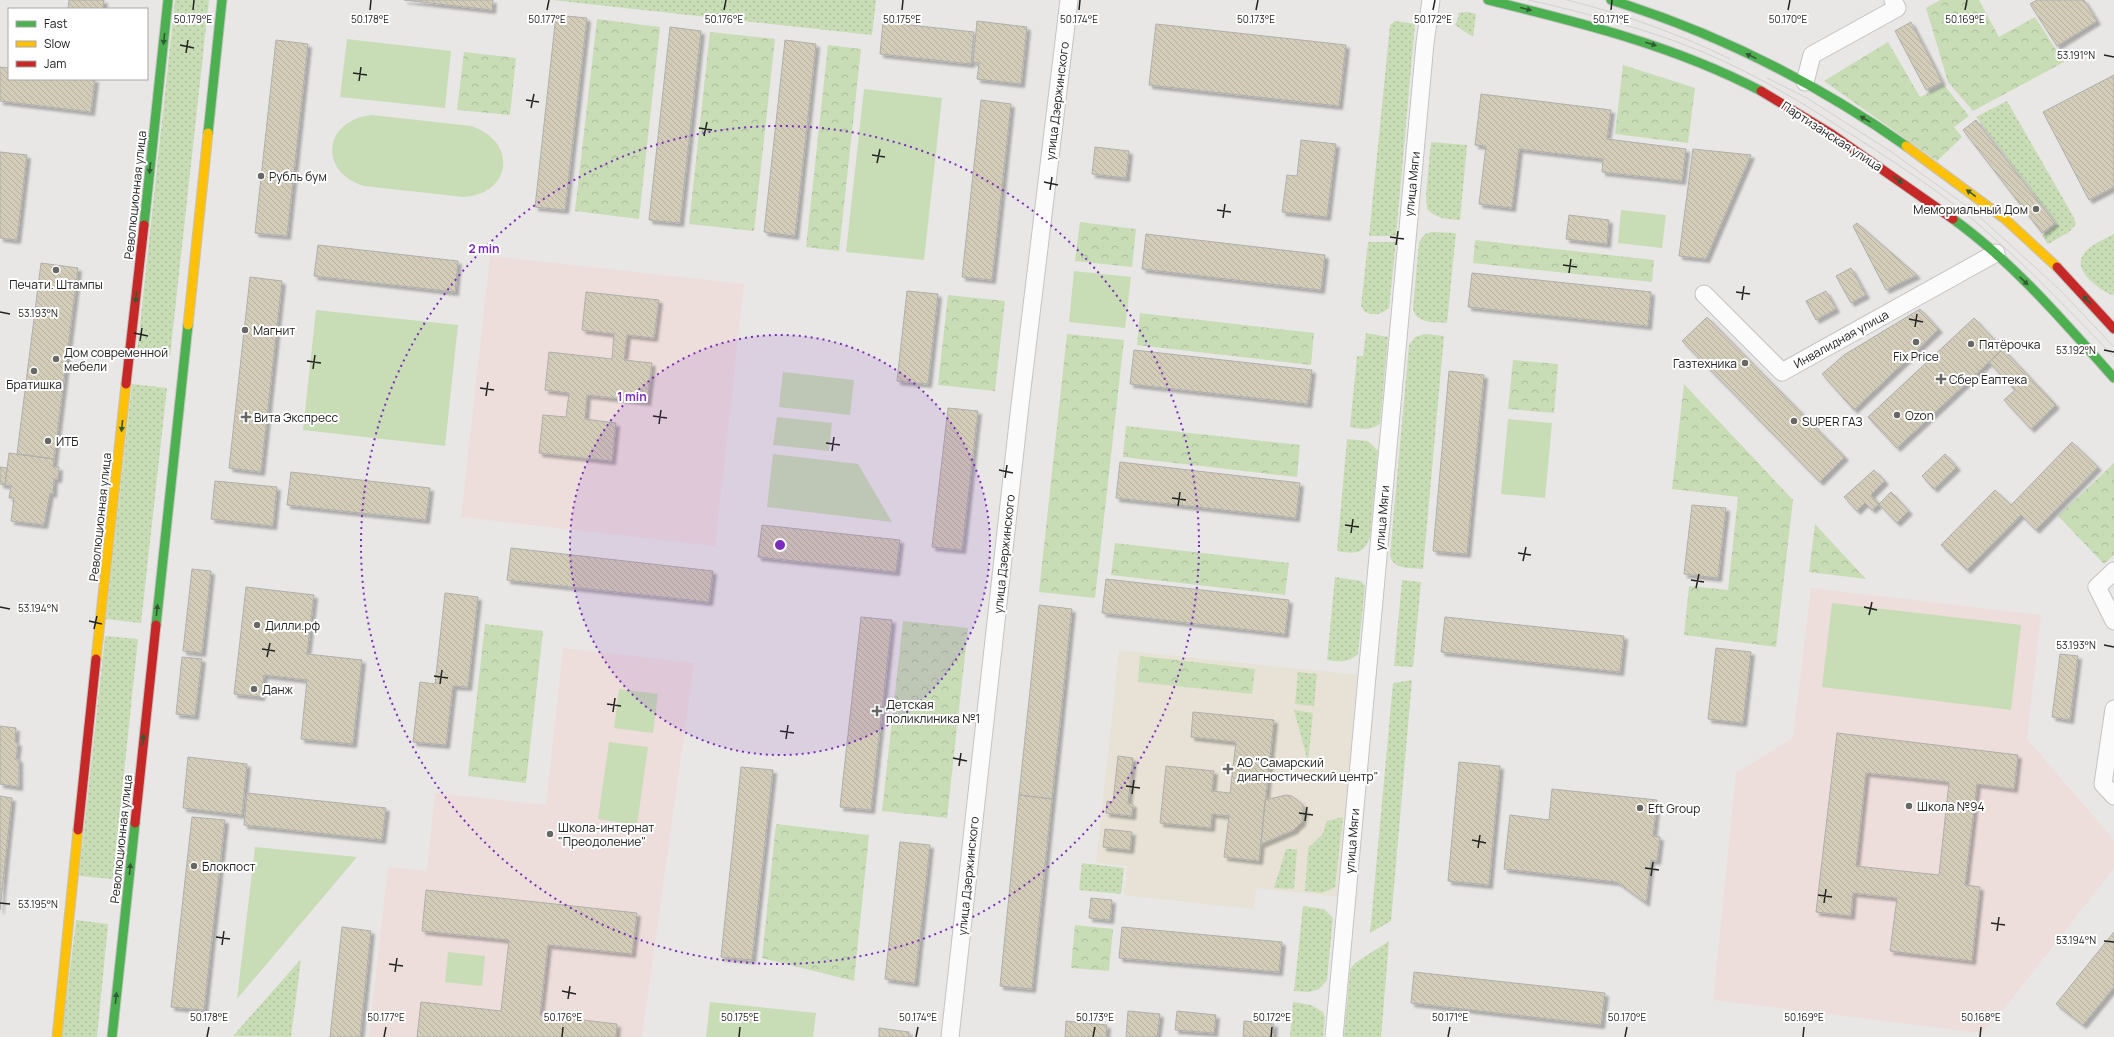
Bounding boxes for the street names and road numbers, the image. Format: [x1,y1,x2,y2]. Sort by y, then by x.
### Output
street label: улица Дзержинского [1041,41,1073,161]
street label: Партизанская улица [1778,97,1886,175]
street label: Революционная улица [120,130,150,260]
street label: улица Мяги [1400,151,1424,217]
street label: Инвалидная улица [1791,306,1891,372]
street label: Революционная улица [85,452,115,582]
street label: улица Мяги [1371,485,1393,551]
street label: улица Дзержинского [989,494,1019,614]
street label: Революционная улица [106,774,136,904]
street label: улица Мяги [1341,808,1363,874]
street label: улица Дзержинского [953,816,983,936]

